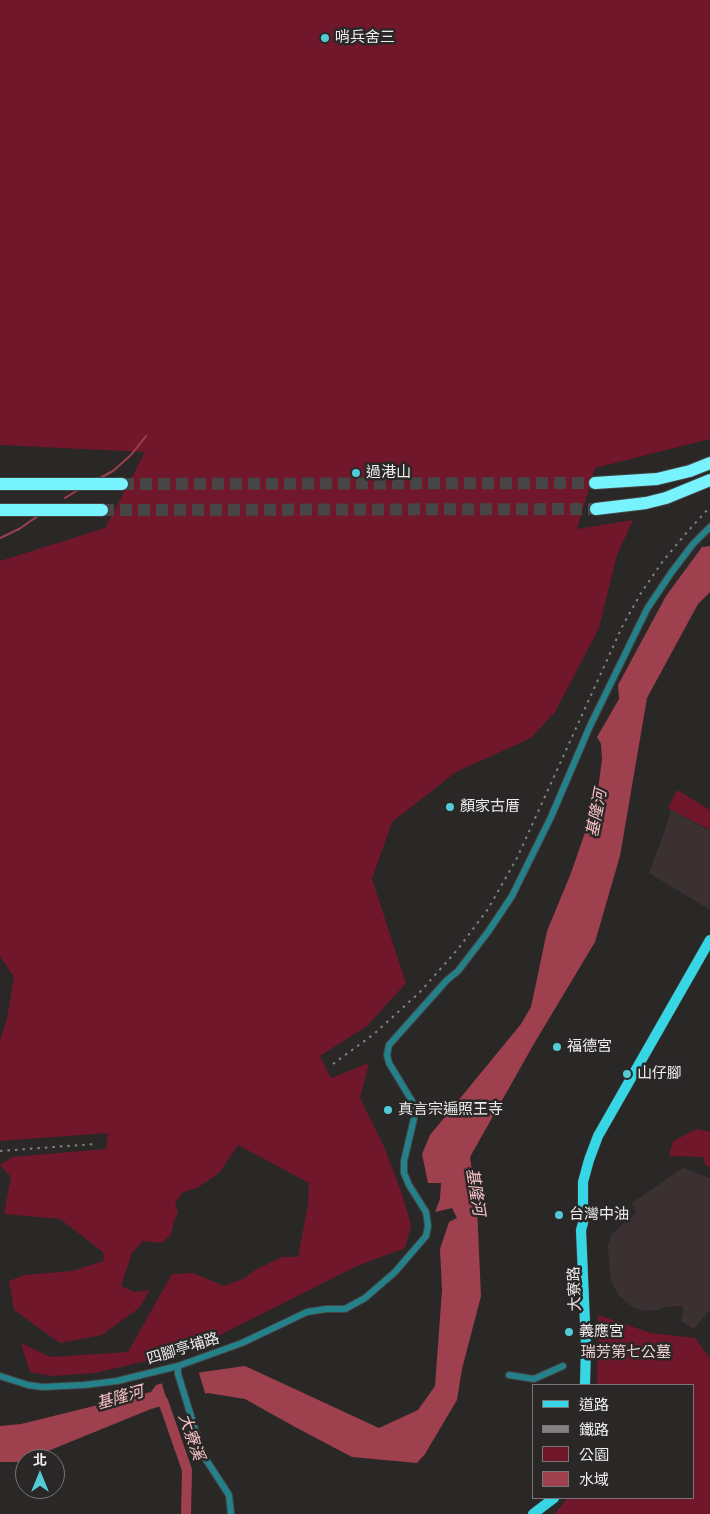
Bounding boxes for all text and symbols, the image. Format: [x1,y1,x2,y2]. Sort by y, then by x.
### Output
place label: 哨兵舍三 [335,29,395,47]
marker: 哨兵舍三 [319,32,331,44]
place label: 過港山 [366,464,411,482]
marker: 過港山 [350,467,362,479]
water label: 基隆河 [583,788,611,838]
place label: 顏家古厝 [460,798,520,816]
marker: 顏家古厝 [444,801,456,813]
place label: 福德宮 [567,1038,612,1056]
marker: 福德宮 [551,1041,563,1053]
place label: 山仔腳 [637,1065,682,1083]
marker: 山仔腳 [621,1068,633,1080]
place label: 真言宗遍照王寺 [398,1101,503,1119]
marker: 真言宗遍照王寺 [382,1104,394,1116]
water label: 基隆河 [462,1167,488,1217]
place label: 台灣中油 [569,1206,629,1224]
marker: 台灣中油 [553,1209,565,1221]
street label: 大寮路 [565,1266,585,1312]
place label: 義應宮 [579,1323,624,1341]
marker: 義應宮 [563,1326,575,1338]
street label: 四腳亭埔路 [145,1329,221,1369]
park label: 瑞芳第七公墓 [581,1344,671,1362]
water label: 基隆河 [94,1382,146,1414]
legend [532,1384,695,1499]
text: 道路 [579,1394,609,1414]
water label: 大寮溪 [174,1411,208,1463]
text: 鐵路 [579,1419,609,1439]
text: 公園 [579,1444,609,1464]
north arrow [15,1449,65,1499]
text: 北 [33,1450,47,1469]
text: 水域 [579,1469,609,1489]

